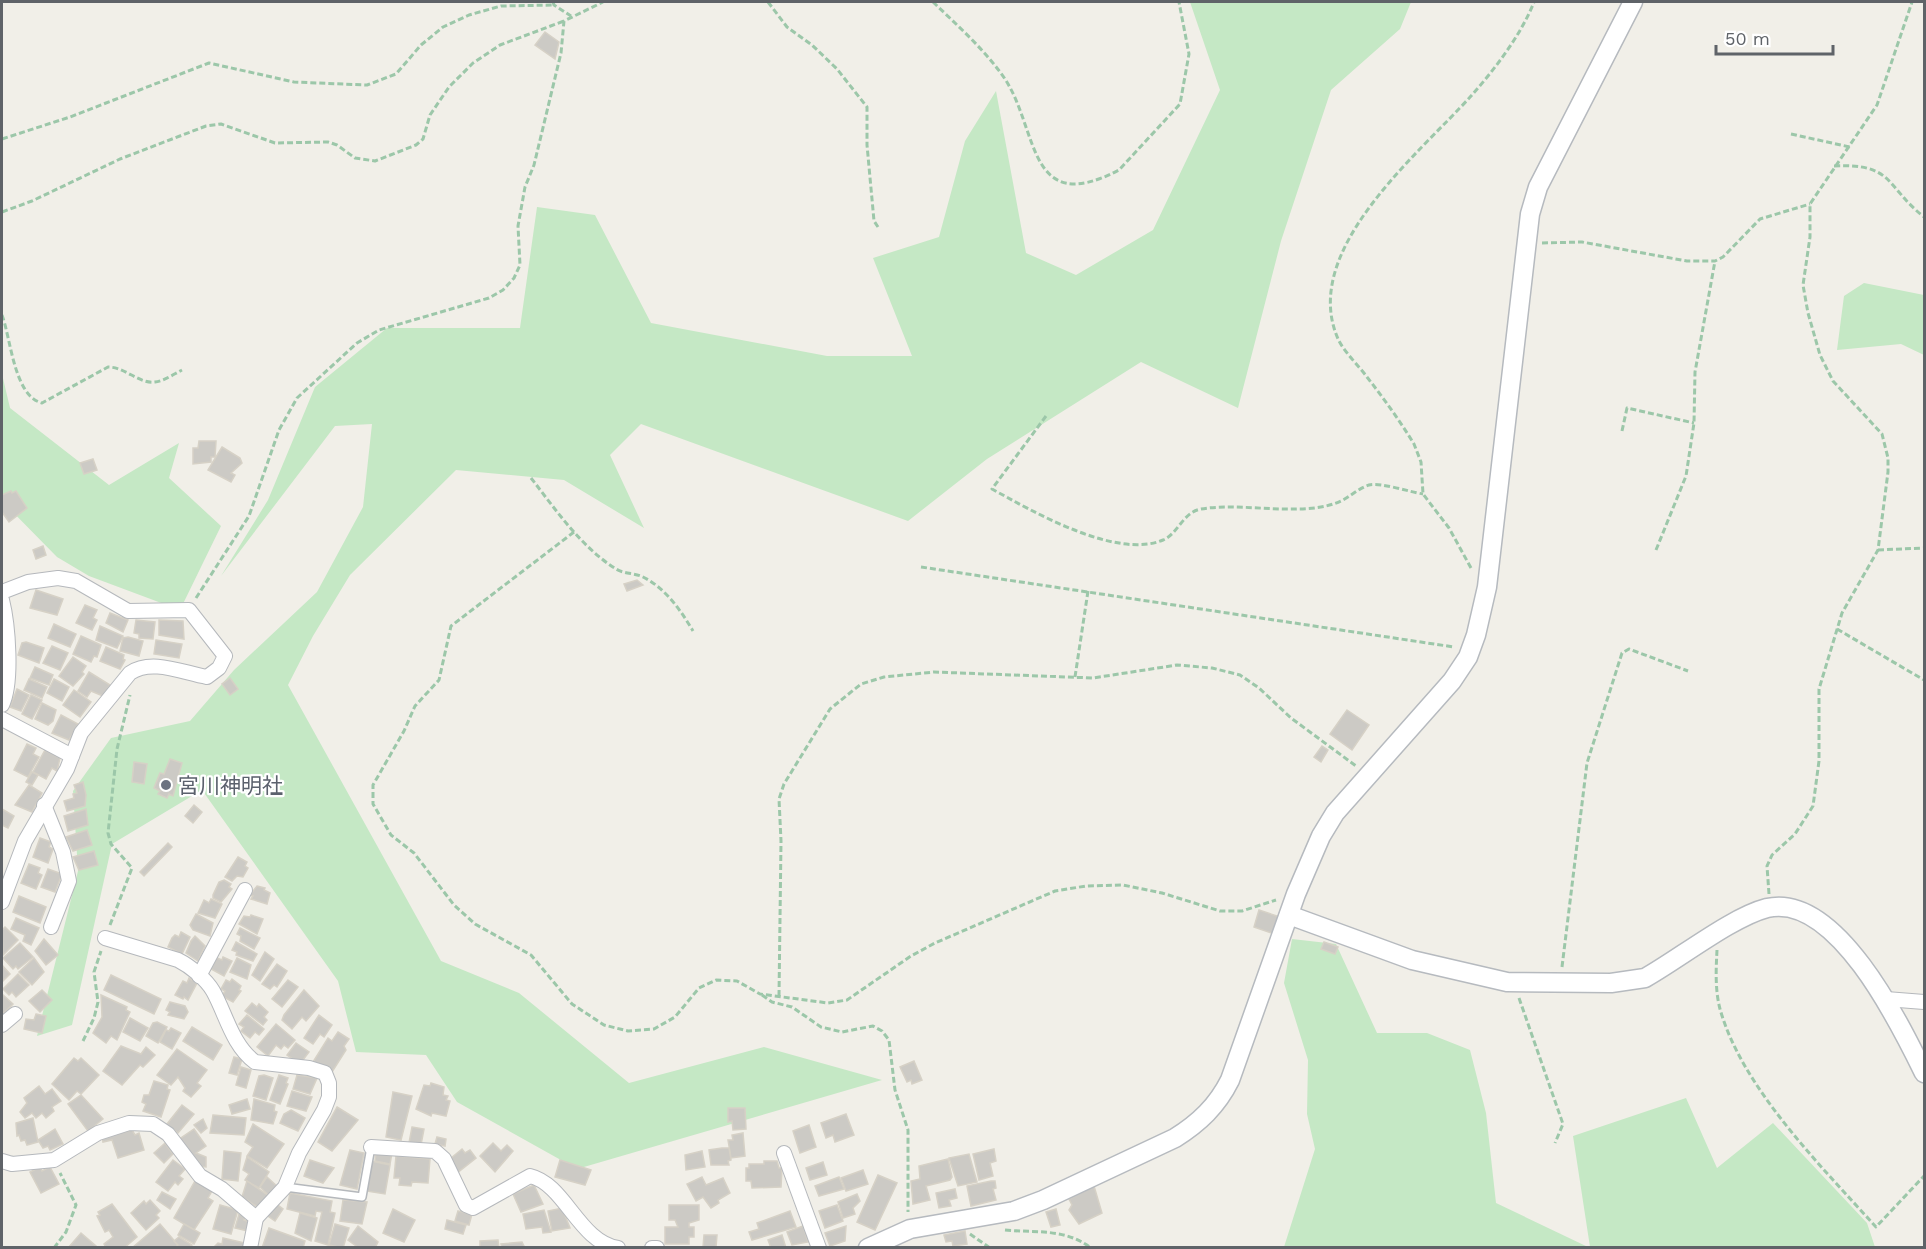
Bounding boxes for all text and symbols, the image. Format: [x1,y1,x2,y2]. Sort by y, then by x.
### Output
scale bar [1716,18,1833,56]
text: 50 m [1725,28,1770,49]
place label: 宮川神明社 [178,773,283,798]
marker: 宮川神明社 [159,778,173,792]

